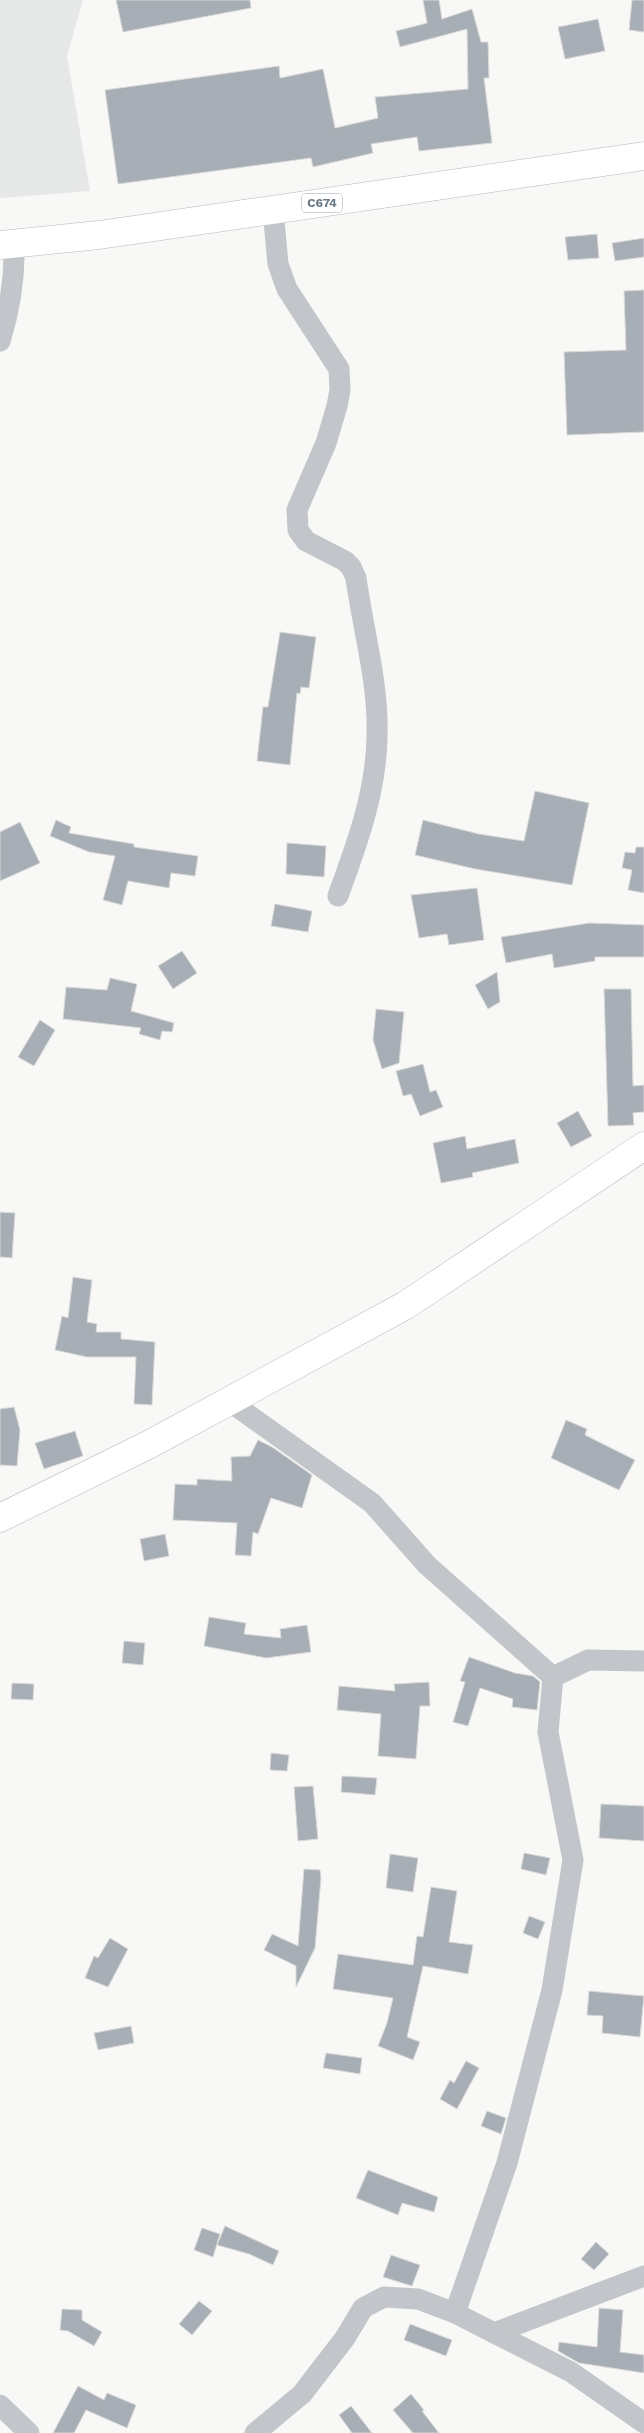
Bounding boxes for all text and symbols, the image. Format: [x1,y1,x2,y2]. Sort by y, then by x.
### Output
road number: C674 [302,194,342,212]

